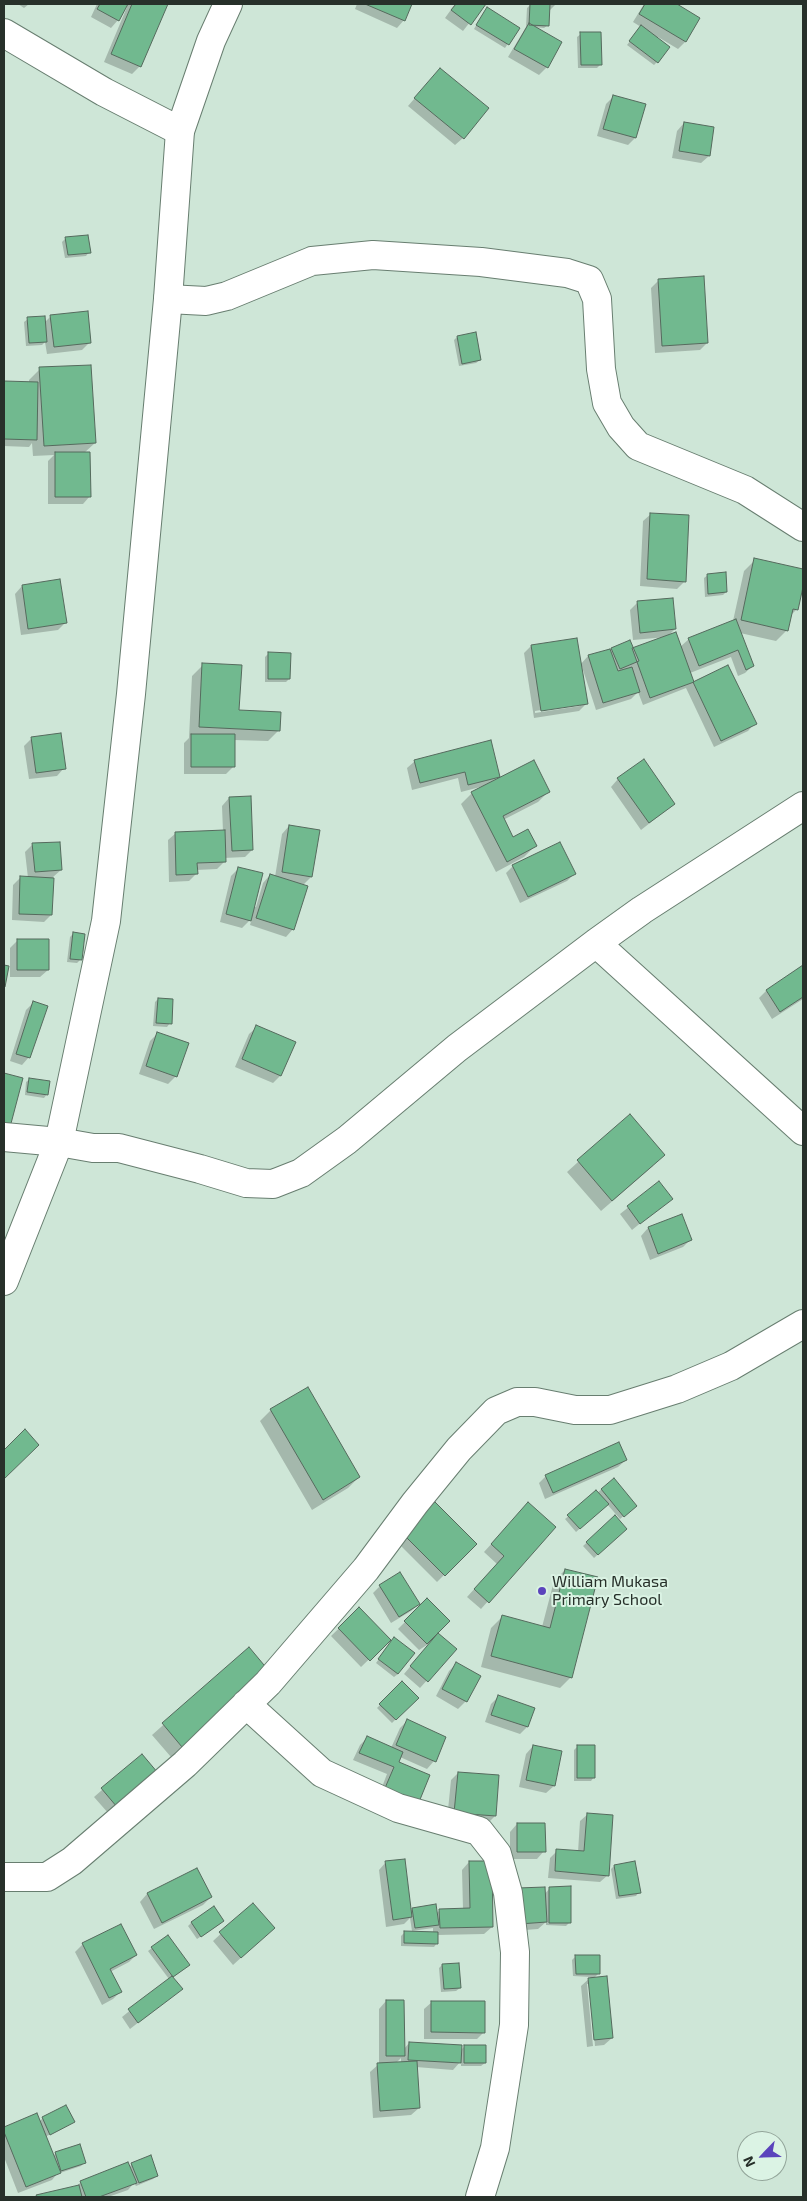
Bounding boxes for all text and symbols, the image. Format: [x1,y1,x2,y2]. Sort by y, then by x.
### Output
place label: William Mukasa Primary School [552,1572,668,1610]
marker: William Mukasa Primary School [536,1585,548,1597]
north arrow [737,2131,787,2181]
text: N [739,2154,759,2170]

